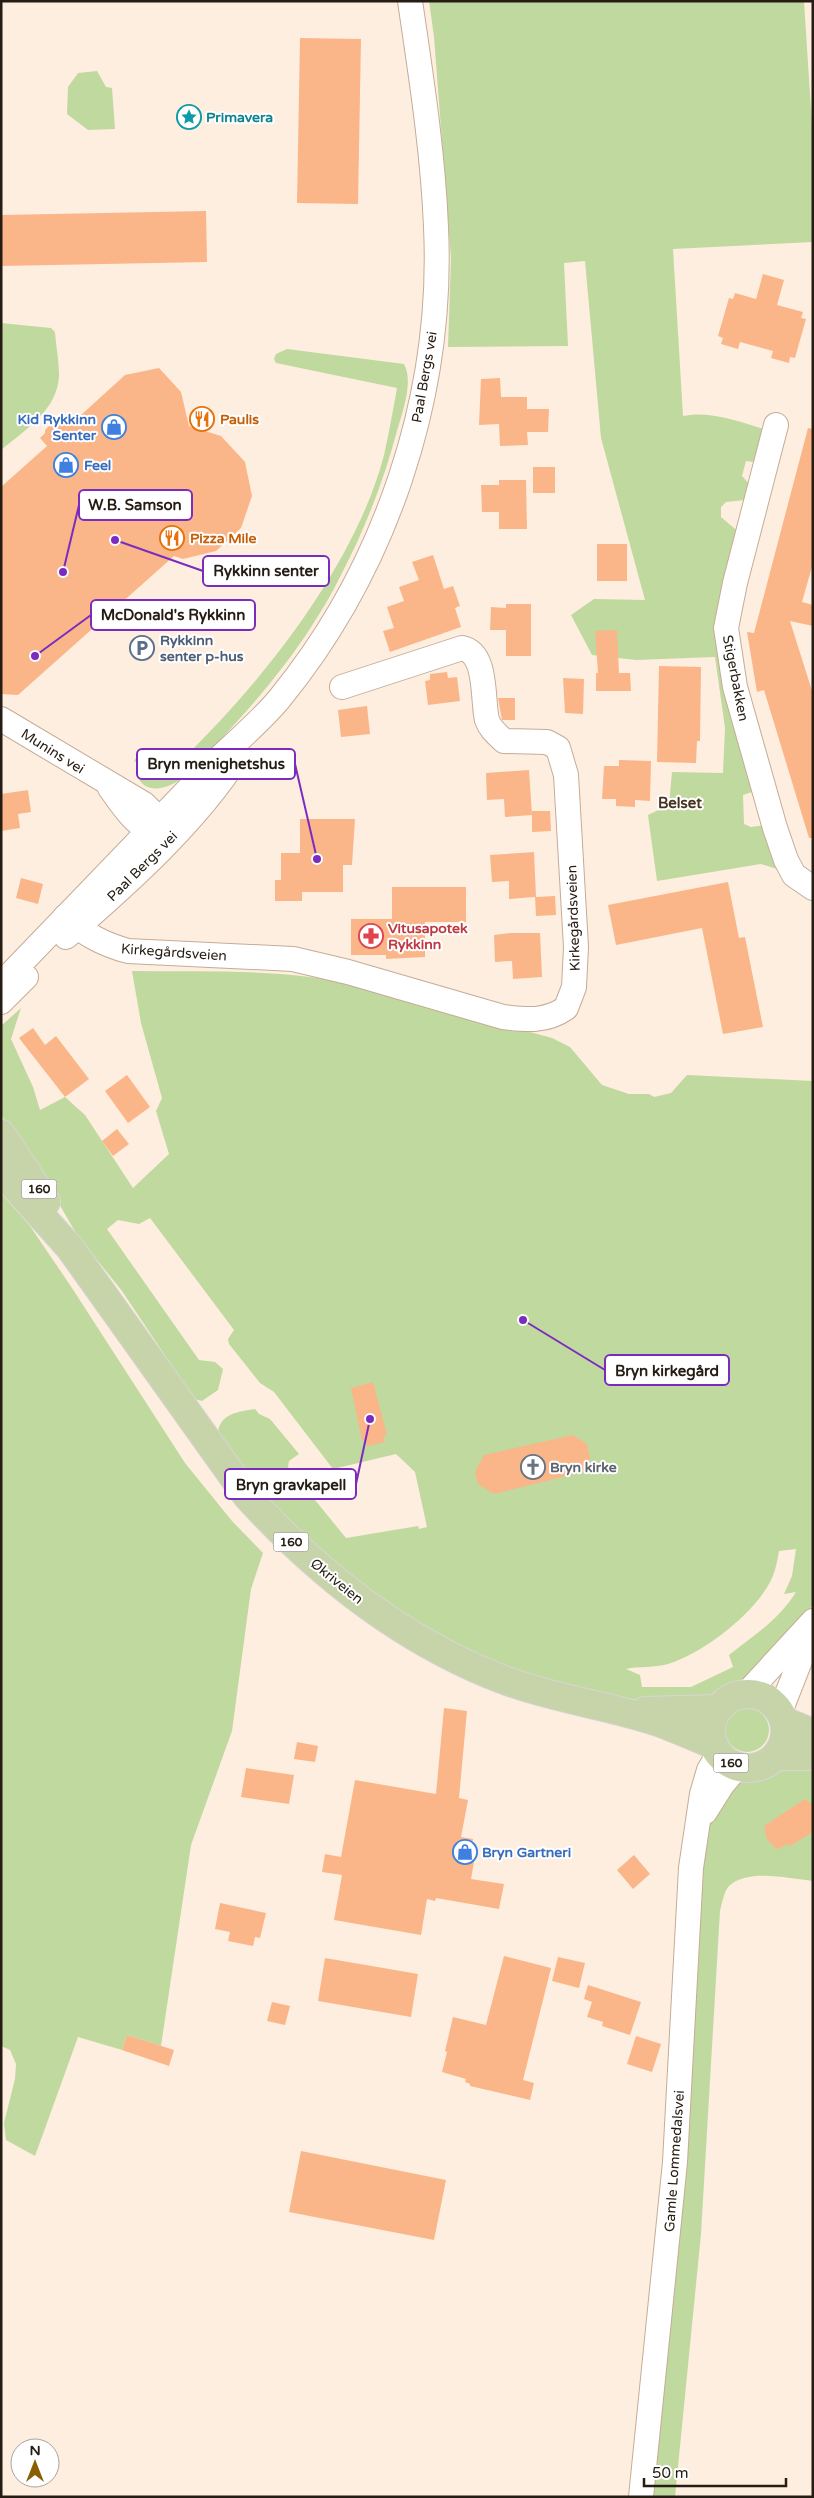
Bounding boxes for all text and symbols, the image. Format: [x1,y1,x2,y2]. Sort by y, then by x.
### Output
place icon: Primavera [176,104,202,130]
place label: Primavera [206,109,273,126]
street label: Paal Bergs vei [408,330,441,424]
restaurant icon: Paulis [189,406,215,432]
place label: Kid Rykkinn Senter [17,411,97,444]
place label: Paulis [220,411,259,428]
shop icon: Kid Rykkinn Senter [101,414,127,440]
shop icon: Feel [53,452,79,478]
place label: Feel [84,457,111,474]
callout: W.B. Samson [79,490,192,520]
text: W.B. Samson [88,496,182,514]
restaurant icon: Pizza Mile [159,525,185,551]
place label: Pizza Mile [190,530,257,547]
callout: Rykkinn senter [203,556,329,586]
text: Rykkinn senter [213,562,319,581]
callout: McDonald's Rykkinn [91,600,255,630]
text: McDonald's Rykkinn [101,606,245,625]
place label: Rykkinn senter p-hus [160,632,244,665]
street label: Stigerbakken [719,633,752,723]
parking icon: Rykkinn senter p-hus [129,635,155,661]
street label: Munins vei [18,725,88,778]
callout: Bryn menighetshus [137,749,295,779]
text: Bryn menighetshus [147,755,285,774]
district label: Belset [658,794,702,812]
street label: Paal Bergs vei [104,828,181,905]
street label: Kirkegårdsveien [563,865,584,971]
place label: Vitusapotek Rykkinn [388,920,468,953]
pharmacy icon: Vitusapotek Rykkinn [358,923,384,949]
street label: Kirkegårdsveien [120,940,228,965]
road number: 160 [22,1180,56,1198]
callout: Bryn kirkegård [605,1355,729,1385]
text: Bryn kirkegård [615,1362,719,1381]
church icon: Bryn kirke [520,1454,546,1480]
place label: Bryn kirke [550,1459,617,1476]
callout: Bryn gravkapell [225,1469,356,1499]
text: Bryn gravkapell [236,1476,346,1495]
road number: 160 [274,1532,308,1551]
street label: Økriveien [307,1555,366,1608]
road number: 160 [714,1754,748,1772]
shop icon: Bryn Gartneri [452,1839,478,1865]
place label: Bryn Gartneri [482,1844,571,1861]
street label: Gamle Lommedalsvei [661,2090,688,2233]
north arrow [10,2438,60,2488]
text: N [29,2442,41,2459]
scale bar [644,2456,786,2488]
text: 50 m [652,2464,689,2482]

